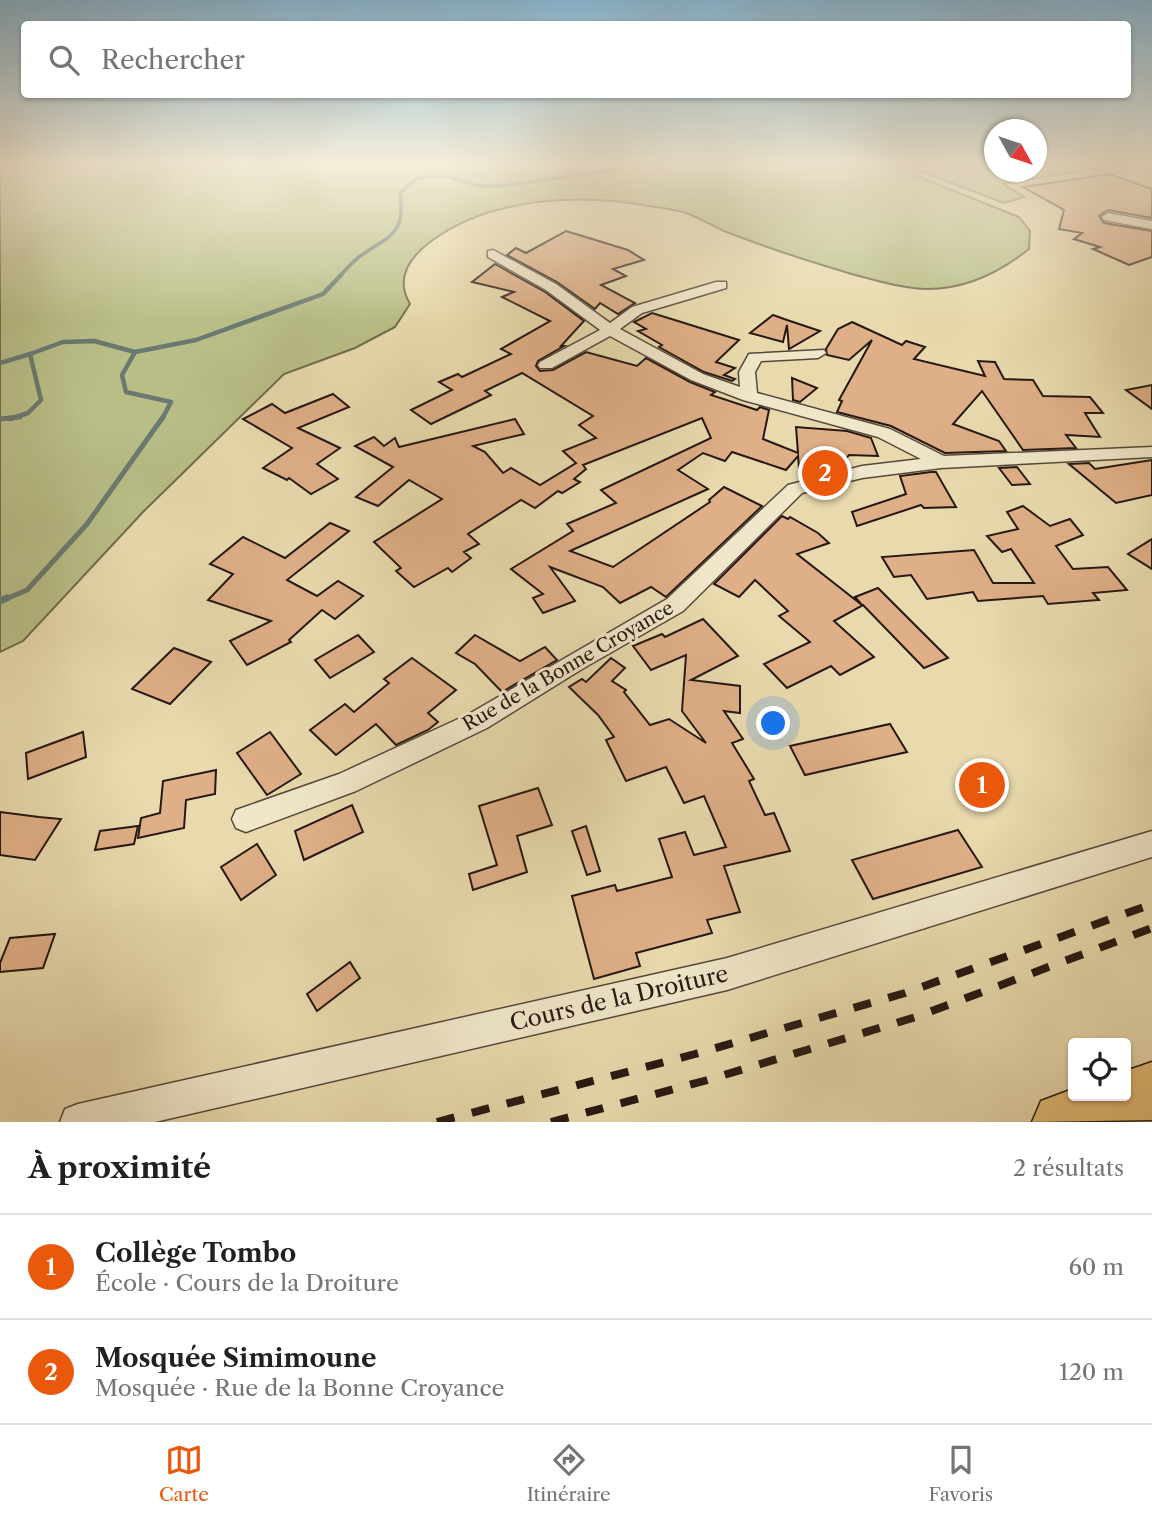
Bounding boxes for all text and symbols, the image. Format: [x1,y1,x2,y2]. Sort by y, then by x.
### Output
search box [21,21,1131,98]
icon: search [45,41,83,79]
text: Rechercher [101,44,245,76]
north arrow [984,119,1047,182]
pin: 2 [802,447,848,499]
street label: Rue de la Bonne Croyance [459,596,677,736]
your location [756,706,790,740]
pin: 1 [959,759,1005,811]
street label: Cours de la Droiture [507,959,731,1037]
map controls [1068,1038,1131,1101]
button: locate [1068,1038,1131,1101]
text: À proximité [28,1149,211,1186]
text: 2 résultats [1013,1154,1124,1182]
text: Collège Tombo [95,1237,296,1269]
text: 1 [46,1253,56,1281]
text: 60 m [1068,1253,1124,1281]
text: École · Cours de la Droiture [95,1269,399,1297]
text: Mosquée Simimoune [95,1342,377,1374]
text: 2 [44,1358,58,1386]
text: 120 m [1059,1358,1124,1386]
text: Mosquée · Rue de la Bonne Croyance [95,1374,504,1402]
tab: Carte [159,1441,209,1506]
tab: Itinéraire [527,1441,611,1506]
tab: Favoris [928,1441,993,1506]

